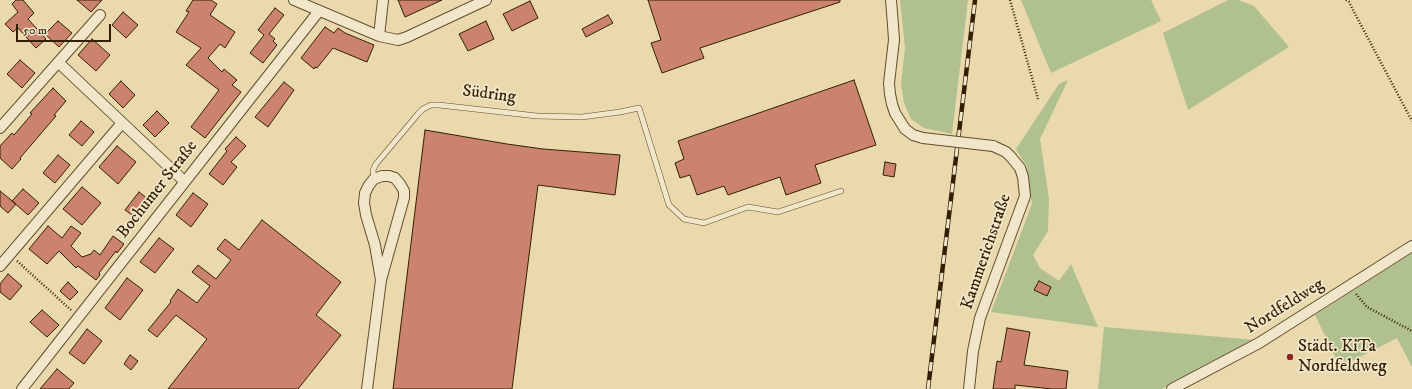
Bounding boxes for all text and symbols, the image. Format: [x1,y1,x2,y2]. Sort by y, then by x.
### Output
scale bar [18,16,113,42]
text: 50 m [23,23,47,38]
street label: Südring [461,82,517,108]
street label: Bochumer Straße [114,137,202,243]
street label: Kammerichstraße [958,192,1016,312]
street label: Nordfeldweg [1242,275,1328,339]
place label: Städt. KiTa Nordfeldweg [1298,337,1387,377]
marker: Städt. KiTa Nordfeldweg [1285,352,1295,362]

